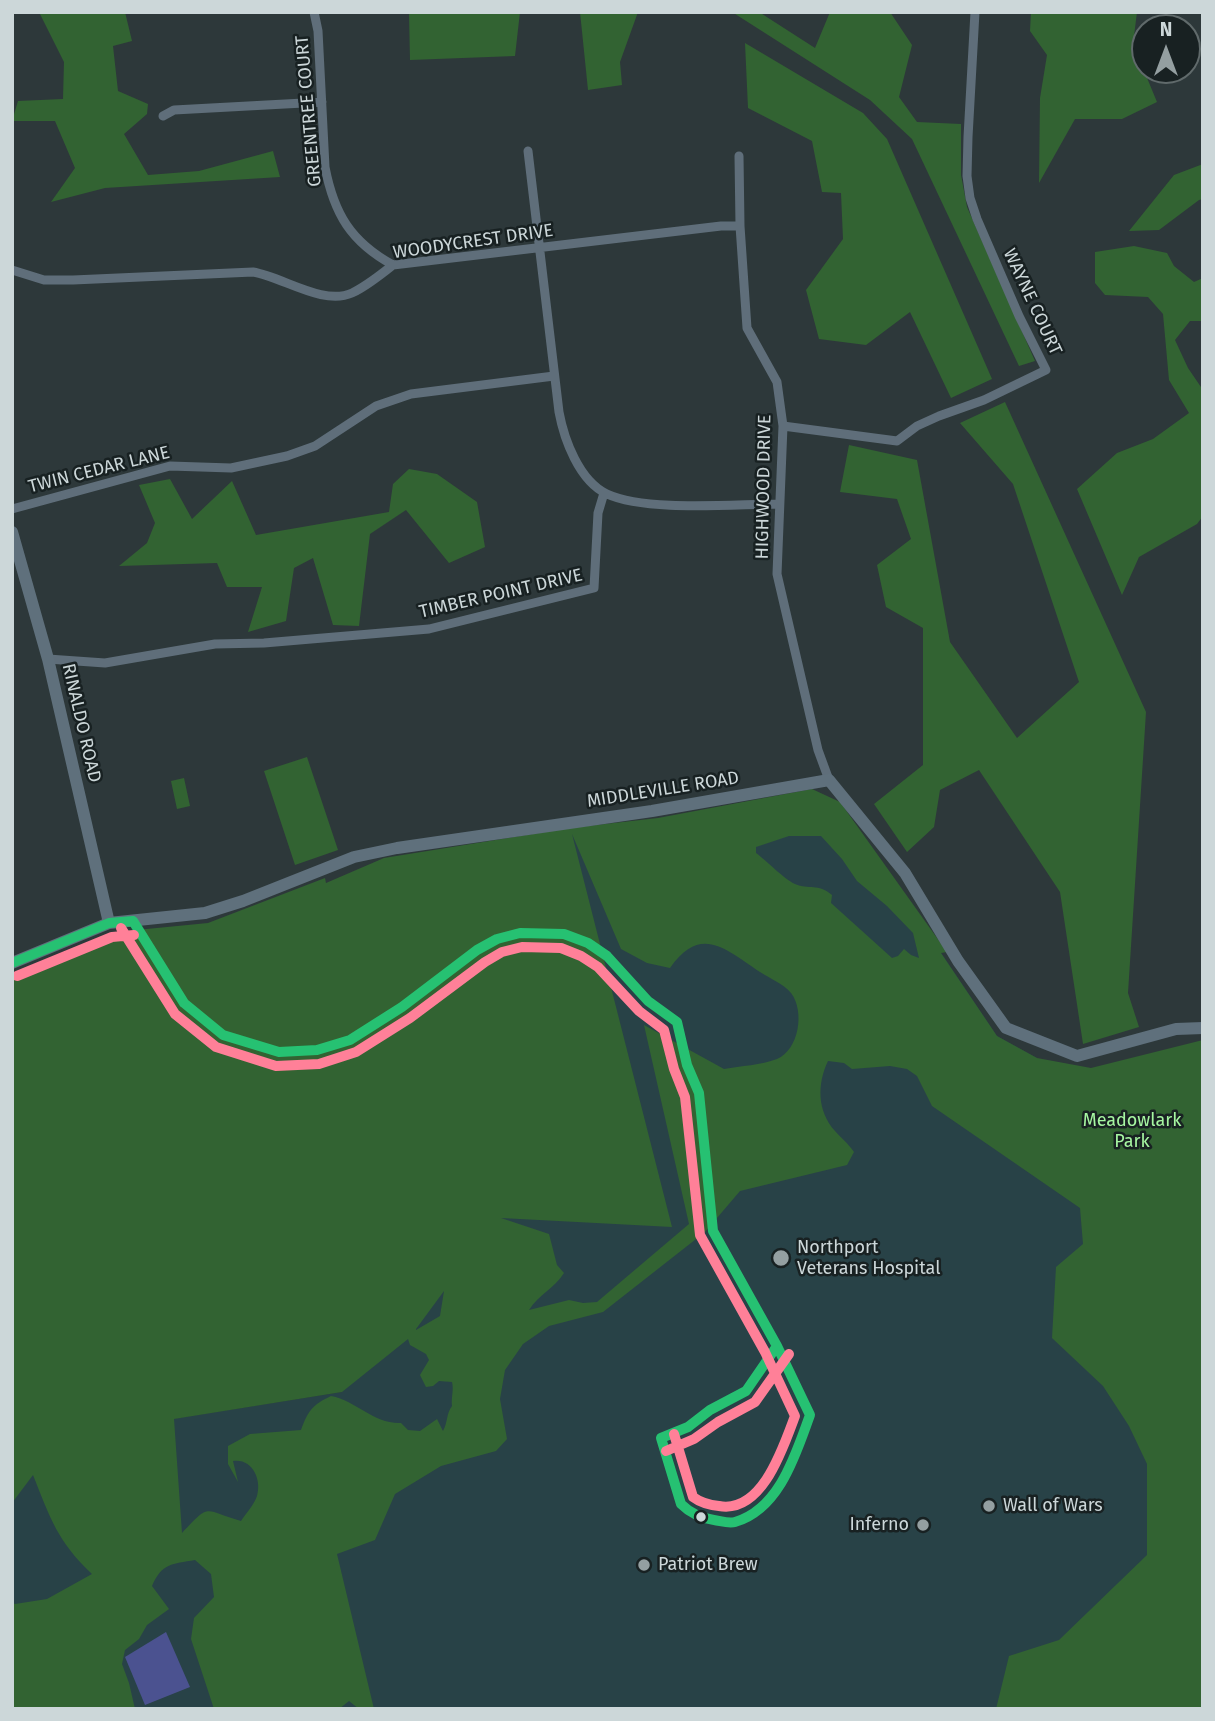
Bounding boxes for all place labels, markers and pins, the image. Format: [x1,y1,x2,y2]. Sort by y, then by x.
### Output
place label: Northport Veterans Hospital [797,1237,940,1280]
marker: Northport Veterans Hospital [771,1248,791,1268]
place label: Wall of Wars [1003,1495,1103,1517]
marker: Wall of Wars [981,1498,997,1514]
unlabelled marker [694,1510,708,1524]
place label: Inferno [849,1514,909,1536]
marker: Inferno [915,1517,931,1533]
place label: Patriot Brew [658,1554,758,1576]
marker: Patriot Brew [636,1557,652,1573]

